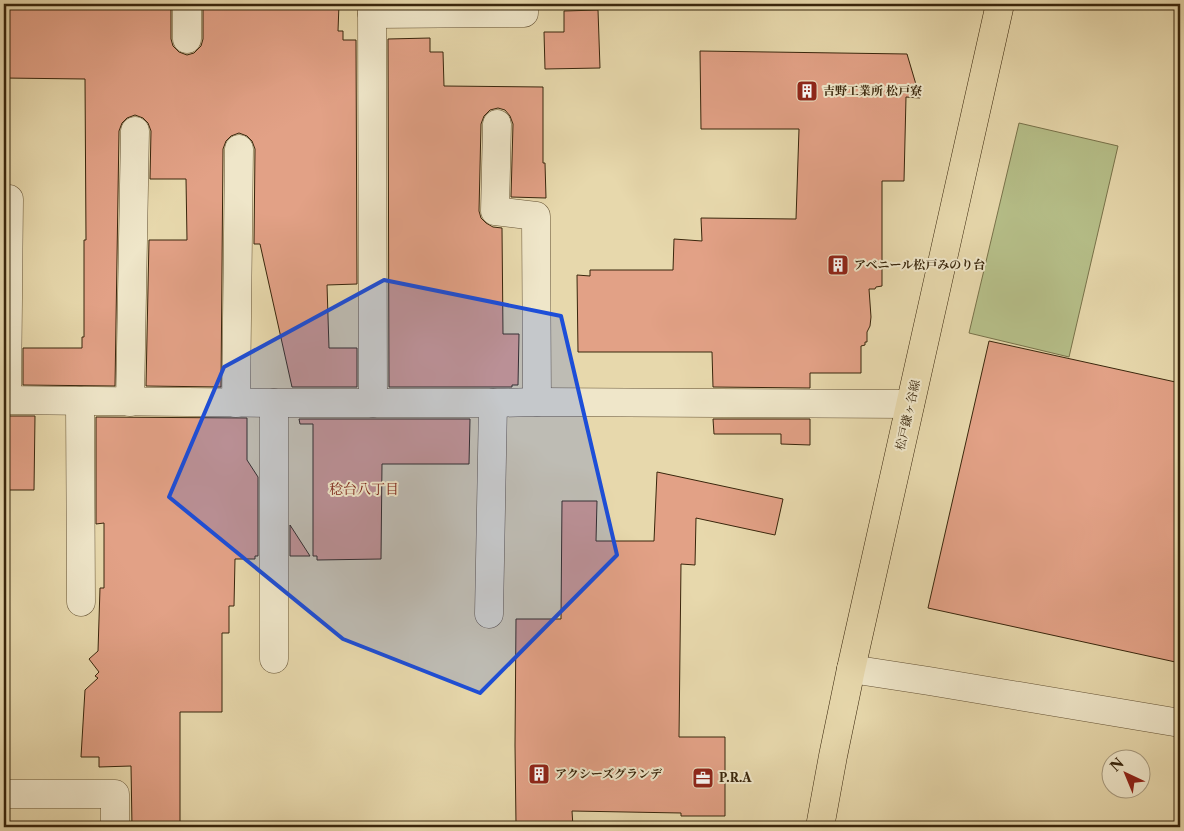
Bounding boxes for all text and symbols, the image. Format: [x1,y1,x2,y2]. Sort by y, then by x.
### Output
building icon: 吉野工業所 松戸寮 [795,79,819,103]
place label: 吉野工業所 松戸寮 [823,83,922,98]
building icon: アベニール松戸みのり台 [826,253,850,277]
place label: アベニール松戸みのり台 [854,257,985,272]
street label: 松戸鎌ヶ谷線 [892,378,923,452]
district label: 稔台八丁目 [329,480,399,498]
north arrow [1102,748,1152,798]
text: N [1106,754,1128,775]
building icon: アクシーズグランデ [527,762,551,786]
place label: アクシーズグランデ [555,766,662,781]
office icon: P.R.A [691,766,715,790]
place label: P.R.A [719,770,752,785]

